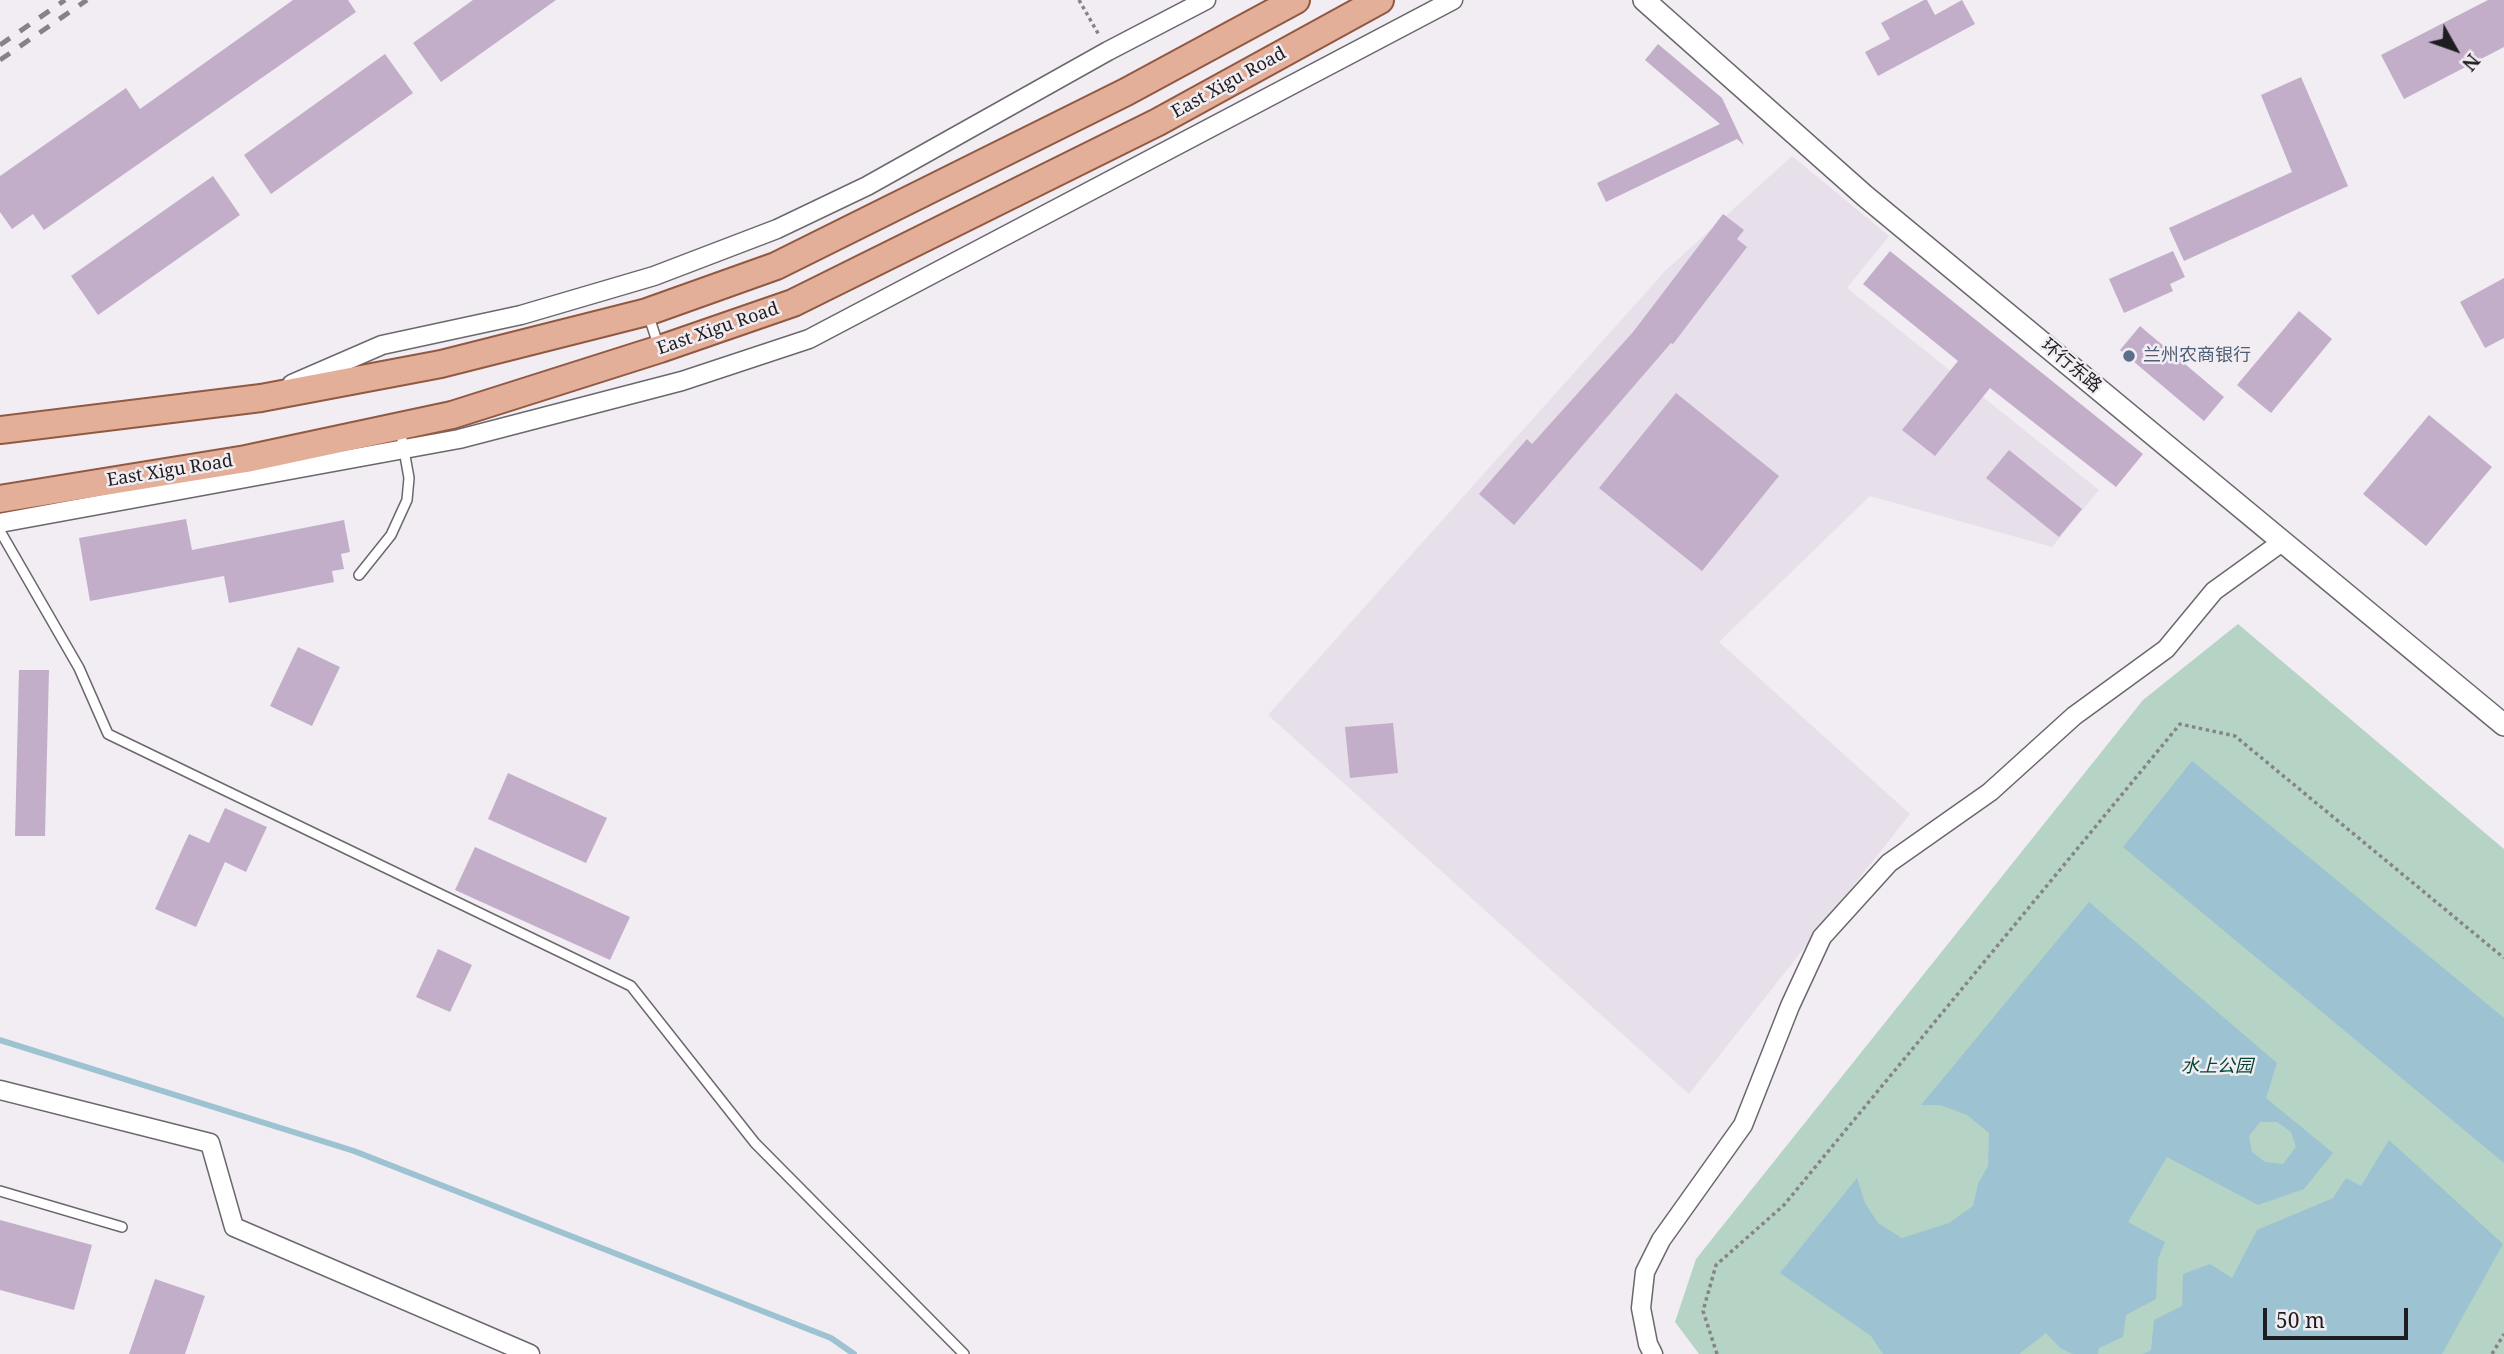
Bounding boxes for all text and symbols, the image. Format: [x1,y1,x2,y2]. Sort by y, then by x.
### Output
north arrow [2420,14,2490,84]
street label: East Xigu Road [1168,43,1290,123]
text: N [2456,48,2486,77]
street label: East Xigu Road [654,298,782,360]
street label: 环行东路 [2036,335,2106,397]
place label: 兰州农商银行 [2143,345,2251,367]
marker: 兰州农商银行 [2121,348,2137,364]
street label: East Xigu Road [105,450,235,492]
park label: 水上公园 [2181,1056,2253,1078]
scale bar [2266,1294,2411,1338]
text: 50 m [2276,1306,2325,1334]

